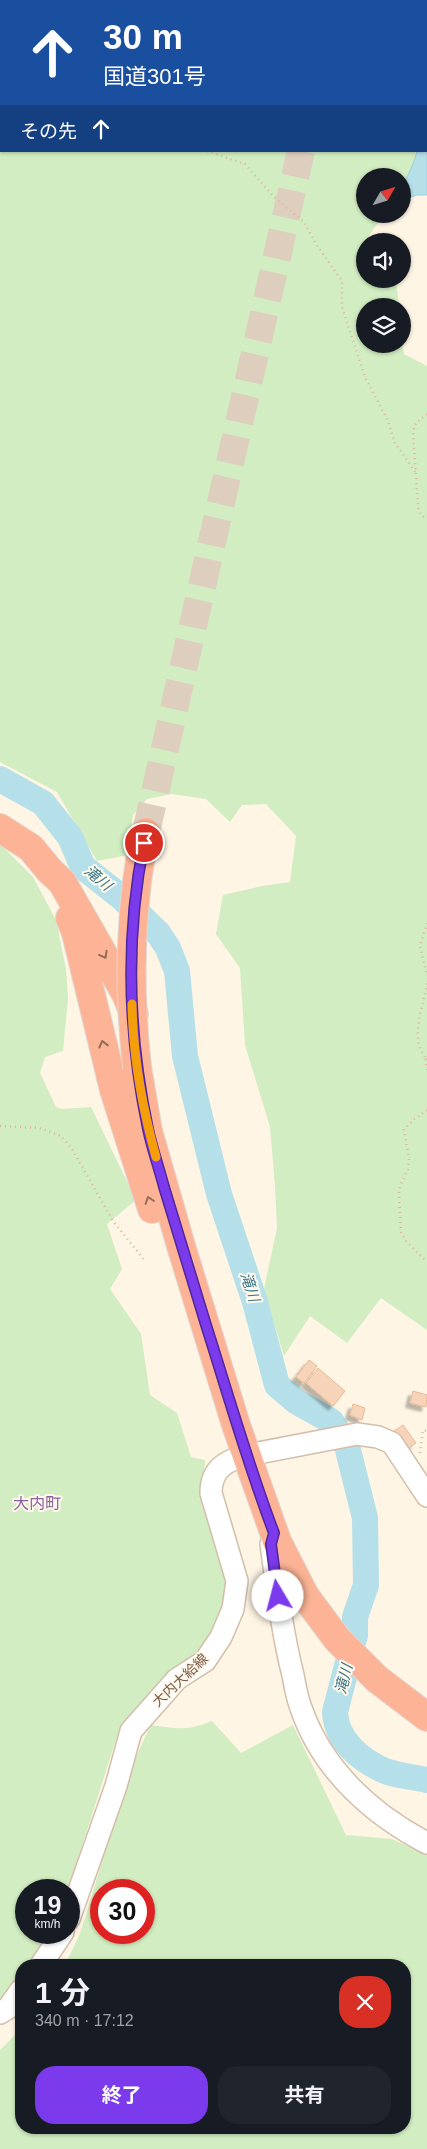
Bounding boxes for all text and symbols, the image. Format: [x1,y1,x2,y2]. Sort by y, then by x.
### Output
text: 30 m [103,17,183,56]
icon: ahead [20,20,85,85]
text: 国道301号 [103,64,206,89]
icon: ahead [87,115,115,143]
text: その先 [20,121,77,142]
north arrow [356,168,411,222]
map controls [356,168,411,353]
button: sound [356,233,411,288]
button: layers [356,298,411,353]
pin [123,822,165,864]
icon: arrive [130,829,158,857]
water label: 滝川 [81,861,117,895]
one-way arrow [98,950,108,959]
one-way arrow [98,1041,108,1049]
one-way arrow [145,1196,155,1205]
water label: 滝川 [238,1270,264,1306]
district label: 大内町 [13,1495,61,1512]
position arrow [251,1569,303,1621]
street label: 大内大給線 [149,1650,211,1710]
water label: 滝川 [332,1660,356,1695]
speed limit sign: 30 [90,1879,155,1944]
text: 19 [34,1891,61,1919]
text: km/h [34,1917,61,1931]
text: 1 分 [35,1976,90,2009]
button: close [339,1976,391,2028]
text: 340 m · 17:12 [35,2012,134,2029]
button: 終了 [35,2066,208,2124]
button: 共有 [218,2066,391,2124]

